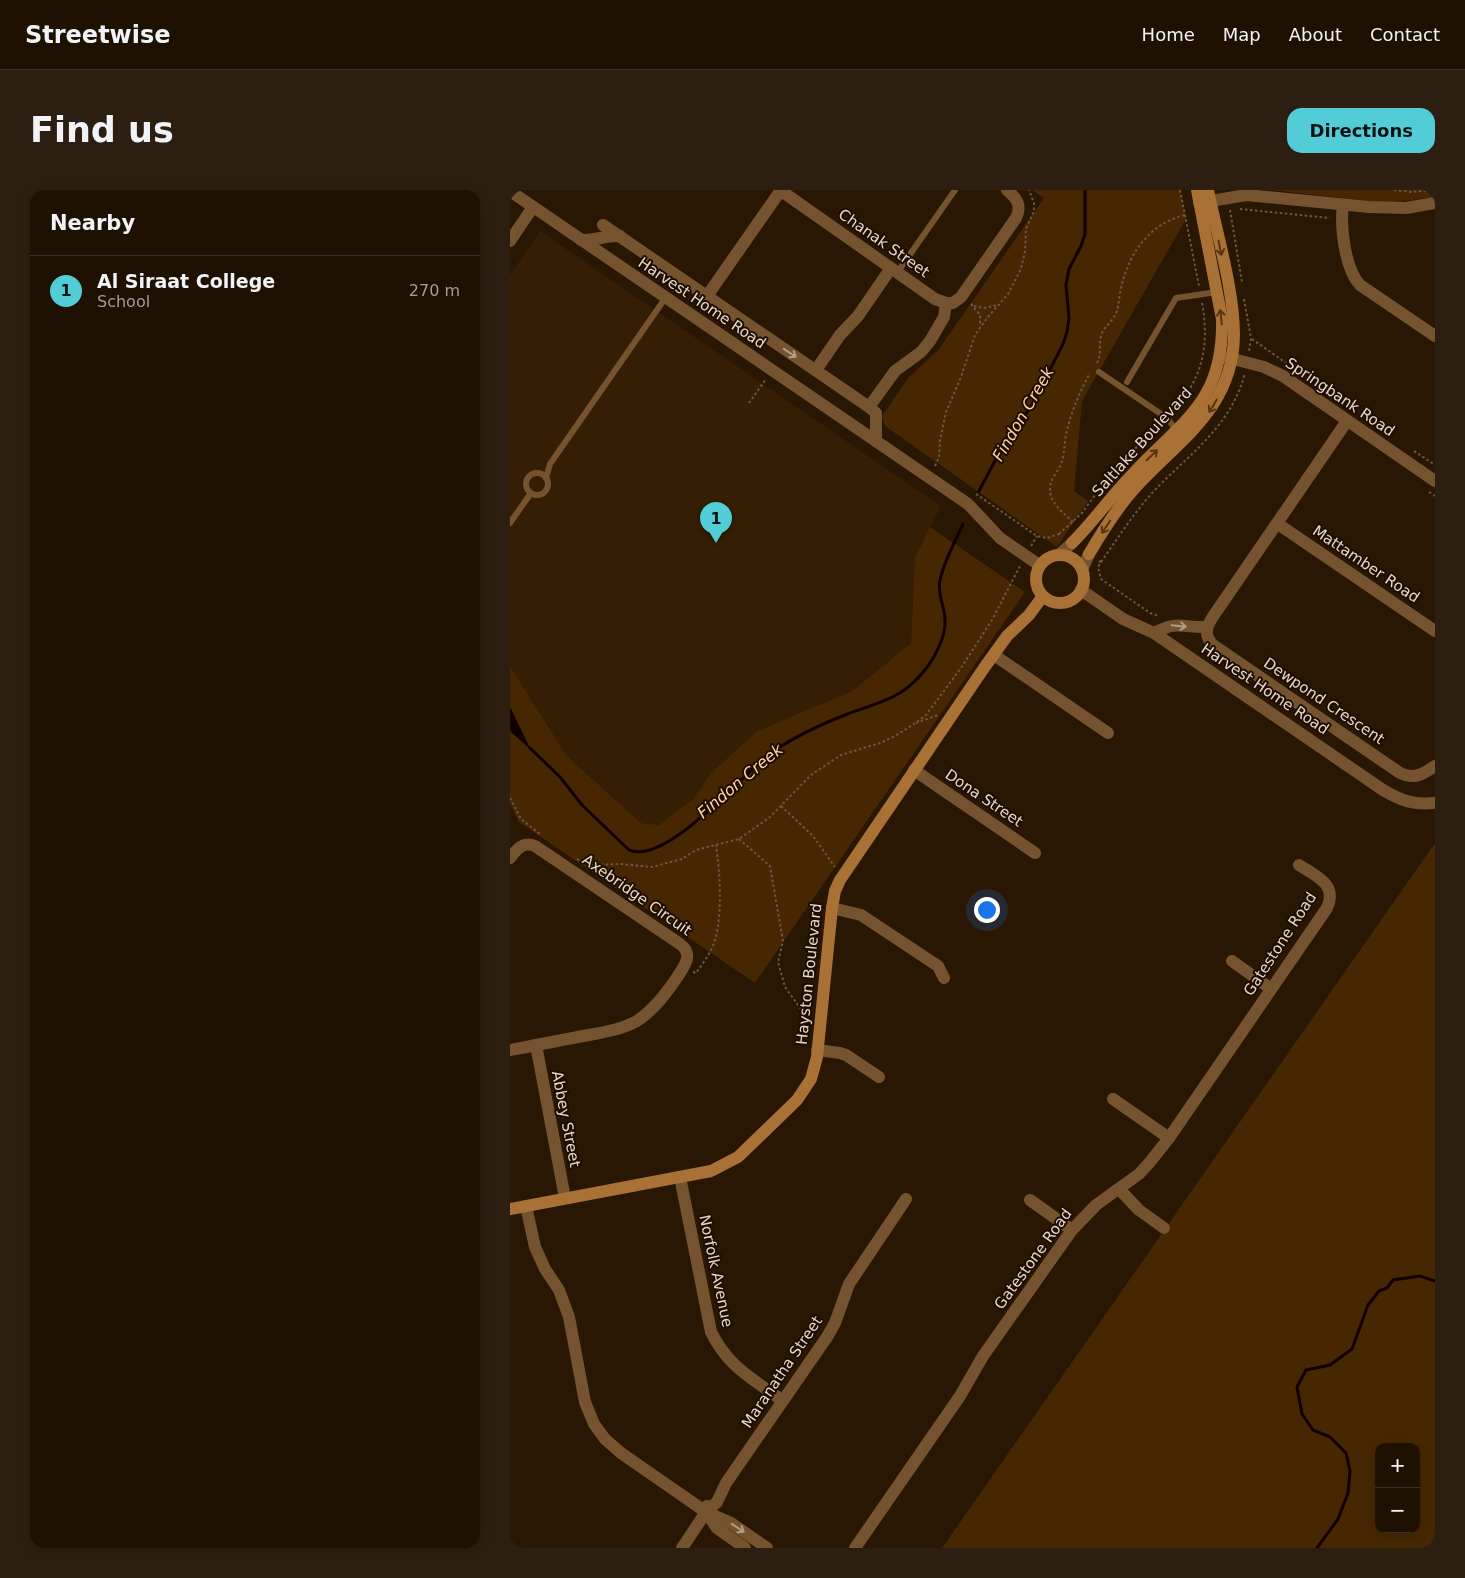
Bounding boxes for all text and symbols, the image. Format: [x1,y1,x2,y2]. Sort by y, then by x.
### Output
text: Streetwise [25,21,171,49]
text: Home [1142,24,1195,45]
text: Map [1223,24,1261,45]
text: About [1289,24,1342,45]
text: Contact [1370,24,1440,45]
button: Directions [1287,108,1435,153]
text: Find us [30,110,174,150]
street label: Chanak Street [835,205,933,281]
text: Nearby [50,211,135,235]
one-way arrow [1216,240,1225,256]
street label: Harvest Home Road [635,254,769,352]
text: Al Siraat College [97,270,275,292]
text: 1 [60,281,72,300]
text: 270 m [409,281,460,300]
text: School [97,292,150,311]
one-way arrow [1216,309,1226,325]
one-way arrow [783,348,797,358]
street label: Springbank Road [1282,354,1398,440]
water label: Findon Creek [988,363,1058,465]
street label: Saltlake Boulevard [1088,384,1196,500]
one-way arrow [1207,398,1217,412]
one-way arrow [1145,449,1158,461]
pin: 1 [700,502,732,543]
one-way arrow [1101,520,1111,534]
street label: Mattamber Road [1309,522,1423,606]
one-way arrow [1171,621,1187,631]
street label: Harvest Home Road [1198,640,1332,738]
street label: Dewpond Crescent [1260,654,1388,748]
water label: Findon Creek [693,739,787,822]
street label: Dona Street [942,765,1026,831]
street label: Axebridge Circuit [579,851,695,939]
street label: Gatestone Road [1240,889,1320,999]
your location [974,897,1000,923]
street label: Hayston Boulevard [793,902,825,1046]
street label: Abbey Street [548,1069,584,1169]
street label: Gatestone Road [990,1205,1076,1313]
street label: Norfolk Avenue [695,1213,737,1329]
street label: Maranatha Street [738,1313,826,1431]
map controls [1375,1443,1420,1533]
button: + [1375,1443,1420,1488]
button: − [1375,1488,1420,1533]
one-way arrow [731,1523,745,1533]

